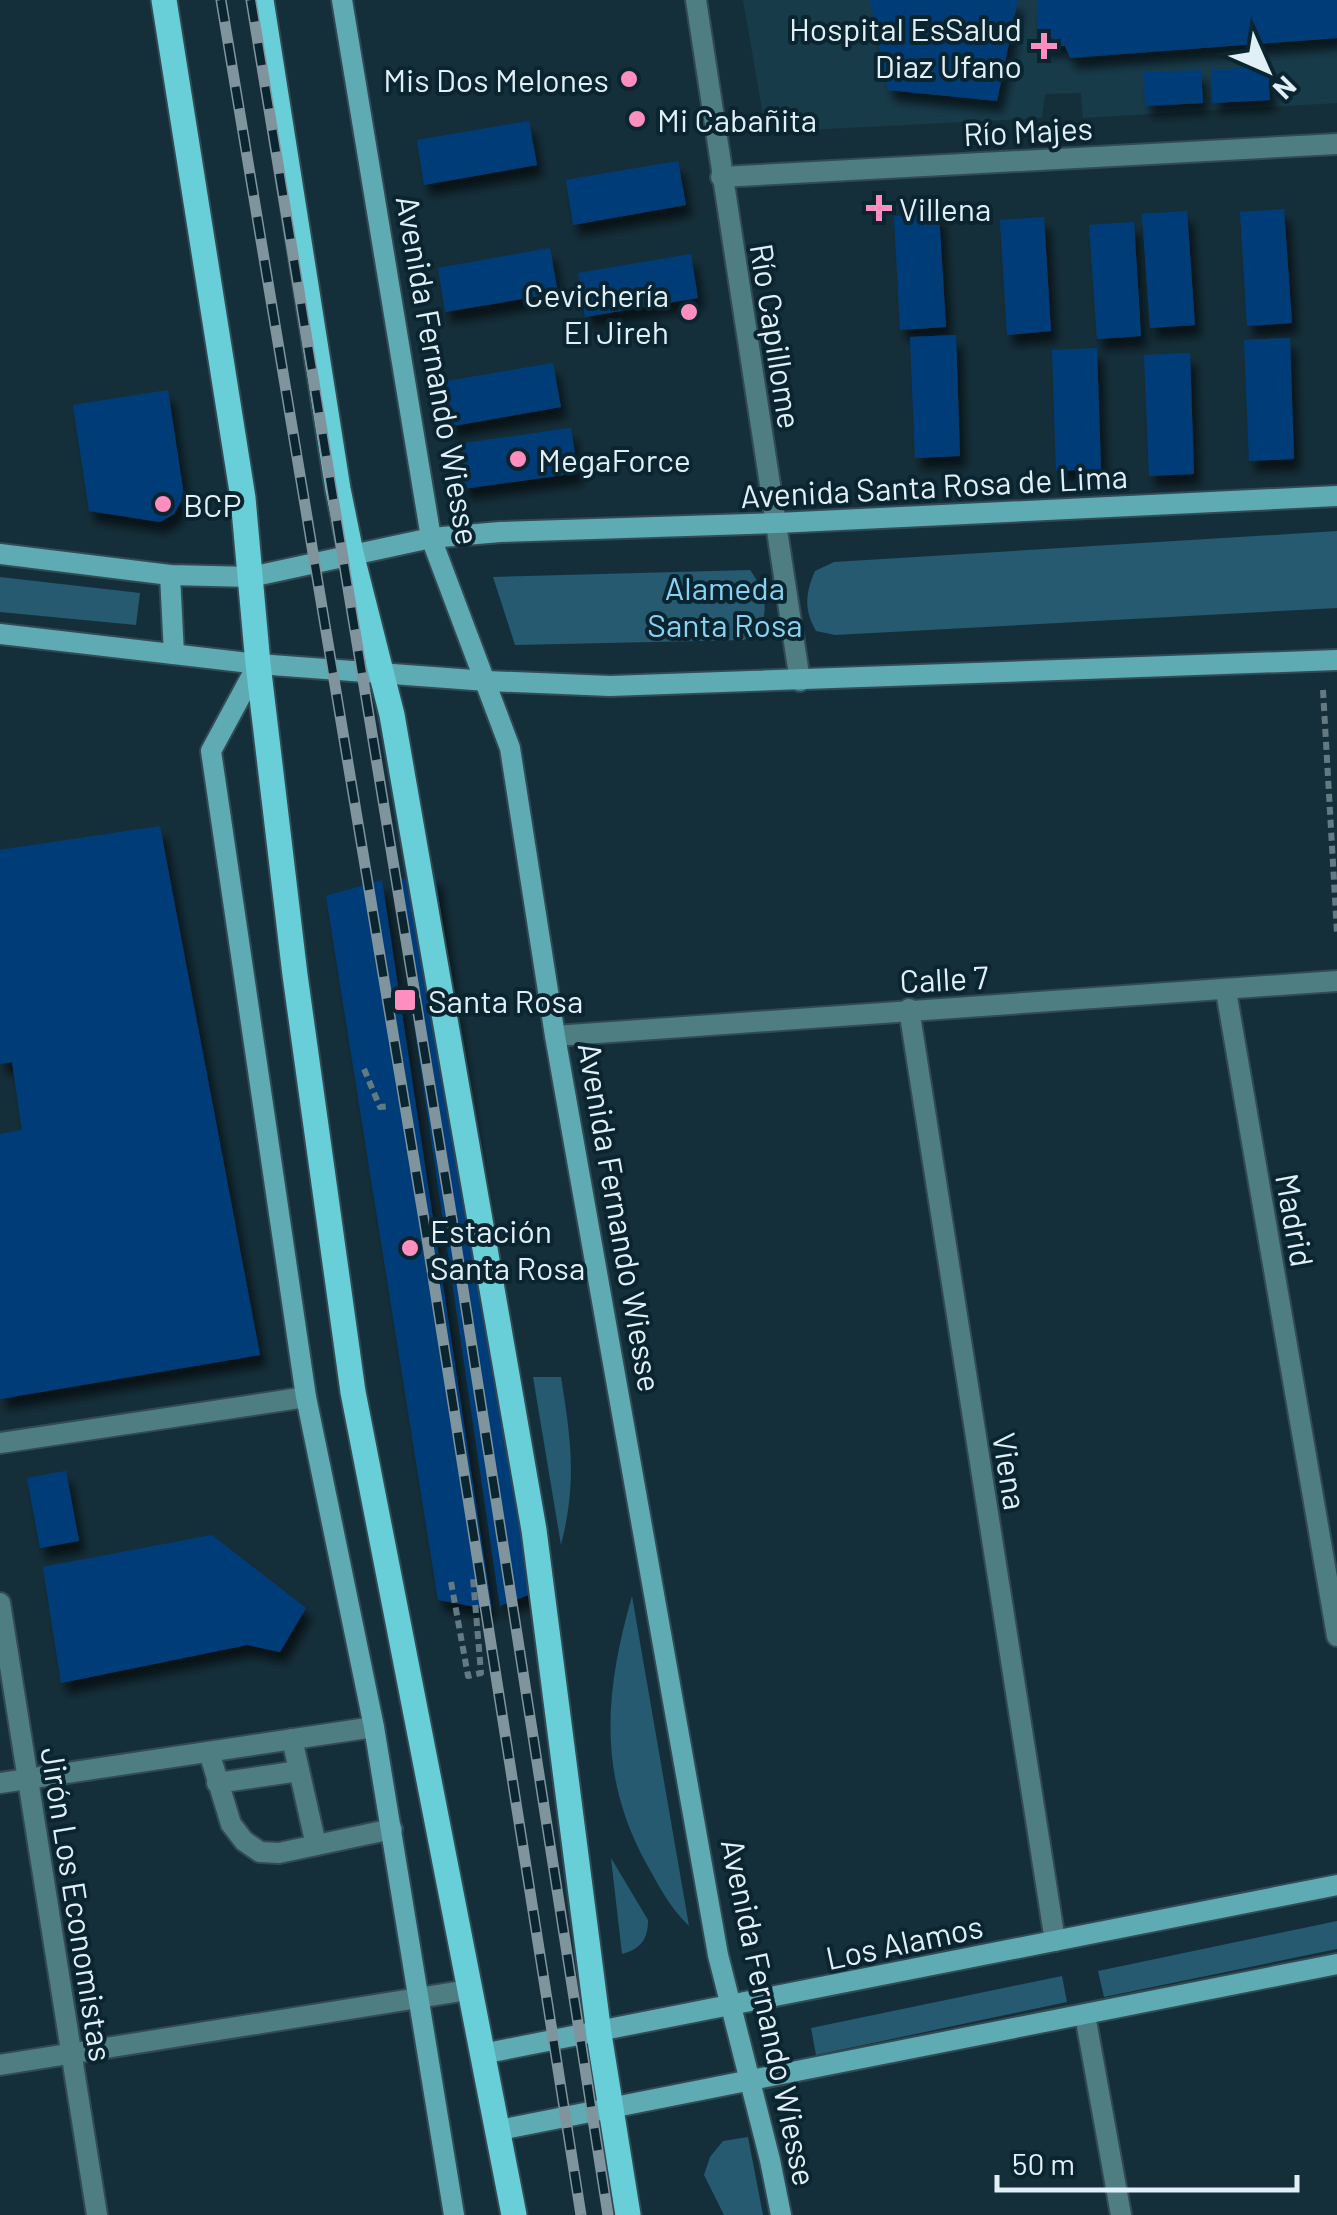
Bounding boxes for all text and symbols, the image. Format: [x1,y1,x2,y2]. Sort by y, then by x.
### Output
place label: Hospital EsSalud Diaz Ufano [789,9,1022,84]
north arrow [1217,20,1317,120]
marker: Hospital EsSalud Diaz Ufano [1031,33,1057,59]
place label: Mis Dos Melones [383,60,609,98]
marker: Mis Dos Melones [618,68,640,90]
text: N [1267,70,1304,107]
place label: Mi Cabañita [657,100,817,138]
marker: Mi Cabañita [626,108,648,130]
street label: Río Majes [962,108,1094,152]
place label: Villena [899,189,991,227]
street label: Avenida Fernando Wiesse [390,192,488,548]
marker: Villena [868,197,890,219]
street label: Río Capillome [744,241,810,431]
place label: Cevichería El Jireh [524,275,669,350]
marker: Cevichería El Jireh [678,301,700,323]
place label: MegaForce [538,440,691,478]
marker: MegaForce [507,448,529,470]
street label: Avenida Santa Rosa de Lima [739,456,1129,514]
place label: BCP [183,485,241,523]
marker: BCP [152,493,174,515]
park label: Alameda Santa Rosa [647,568,803,643]
street label: Calle 7 [899,957,989,999]
place label: Santa Rosa [428,981,583,1019]
marker: Santa Rosa [392,987,418,1013]
street label: Avenida Fernando Wiesse [572,1039,670,1395]
street label: Madrid [1269,1170,1323,1270]
place label: Estación Santa Rosa [430,1211,585,1286]
marker: Estación Santa Rosa [399,1237,421,1259]
street label: Viena [986,1430,1036,1512]
street label: Jirón Los Economistas [34,1744,122,2064]
street label: Avenida Fernando Wiesse [715,1835,825,2189]
street label: Los Alamos [822,1906,986,1976]
scale bar [997,2130,1297,2192]
text: 50 m [1012,2145,1075,2181]

